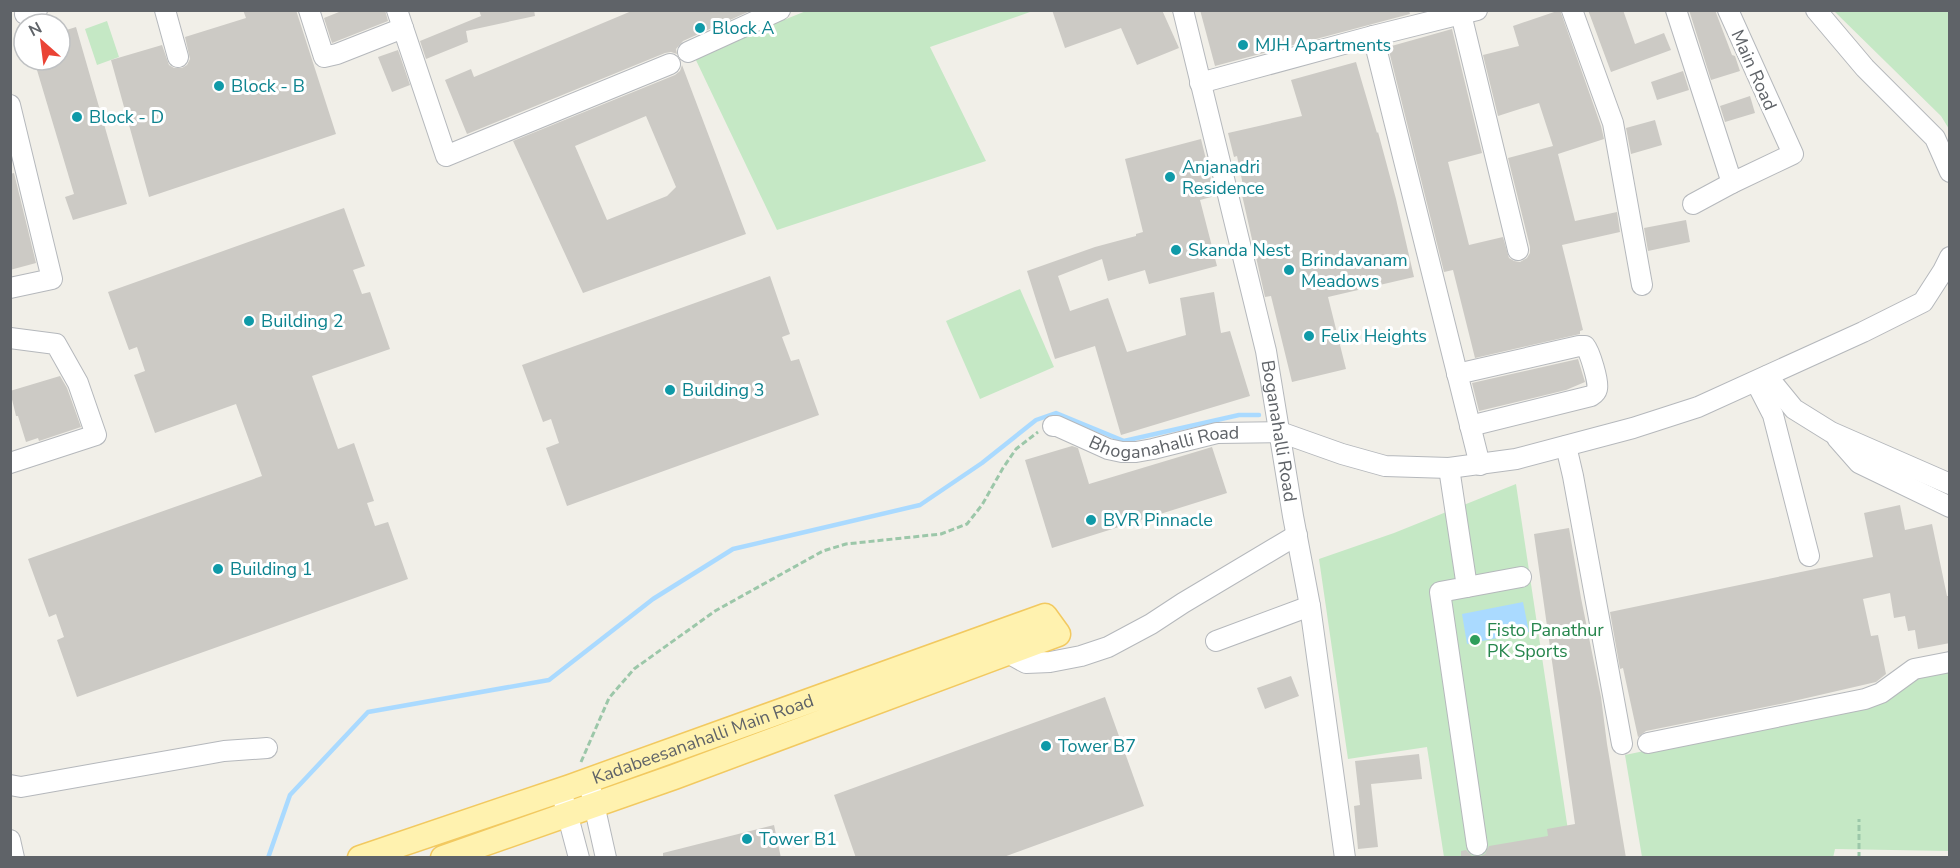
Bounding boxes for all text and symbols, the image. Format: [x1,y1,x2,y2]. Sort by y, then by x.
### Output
north arrow [12,12,72,72]
place label: Block A [712,16,775,40]
text: N [25,17,46,42]
marker: Block A [693,21,707,35]
street label: Main Road [1726,26,1782,114]
place label: MJH Apartments [1255,33,1391,57]
marker: MJH Apartments [1236,38,1250,52]
place label: Block - B [231,74,305,98]
marker: Block - B [212,79,226,93]
place label: Block - D [89,105,164,129]
marker: Block - D [70,110,84,124]
place label: Anjanadri Residence [1182,155,1264,200]
marker: Anjanadri Residence [1163,170,1177,184]
place label: Skanda Nest [1188,238,1291,262]
marker: Skanda Nest [1169,243,1183,257]
place label: Brindavanam Meadows [1301,248,1408,293]
marker: Brindavanam Meadows [1282,263,1296,277]
place label: Building 2 [261,309,344,333]
marker: Building 2 [242,314,256,328]
place label: Felix Heights [1321,324,1427,348]
marker: Felix Heights [1302,329,1316,343]
street label: Boganahalli Road [1256,358,1302,504]
place label: Building 3 [682,378,765,402]
marker: Building 3 [663,383,677,397]
street label: Bhoganahalli Road [1085,421,1239,464]
place label: BVR Pinnacle [1103,508,1213,532]
marker: BVR Pinnacle [1084,513,1098,527]
place label: Building 1 [230,557,313,581]
marker: Building 1 [211,562,225,576]
place label: Fisto Panathur PK Sports [1487,618,1604,663]
marker: Fisto Panathur PK Sports [1468,633,1482,647]
street label: Kadabeesanahalli Main Road [589,688,817,790]
place label: Tower B7 [1058,734,1136,758]
marker: Tower B7 [1039,739,1053,753]
place label: Tower B1 [759,827,837,851]
marker: Tower B1 [740,832,754,846]

